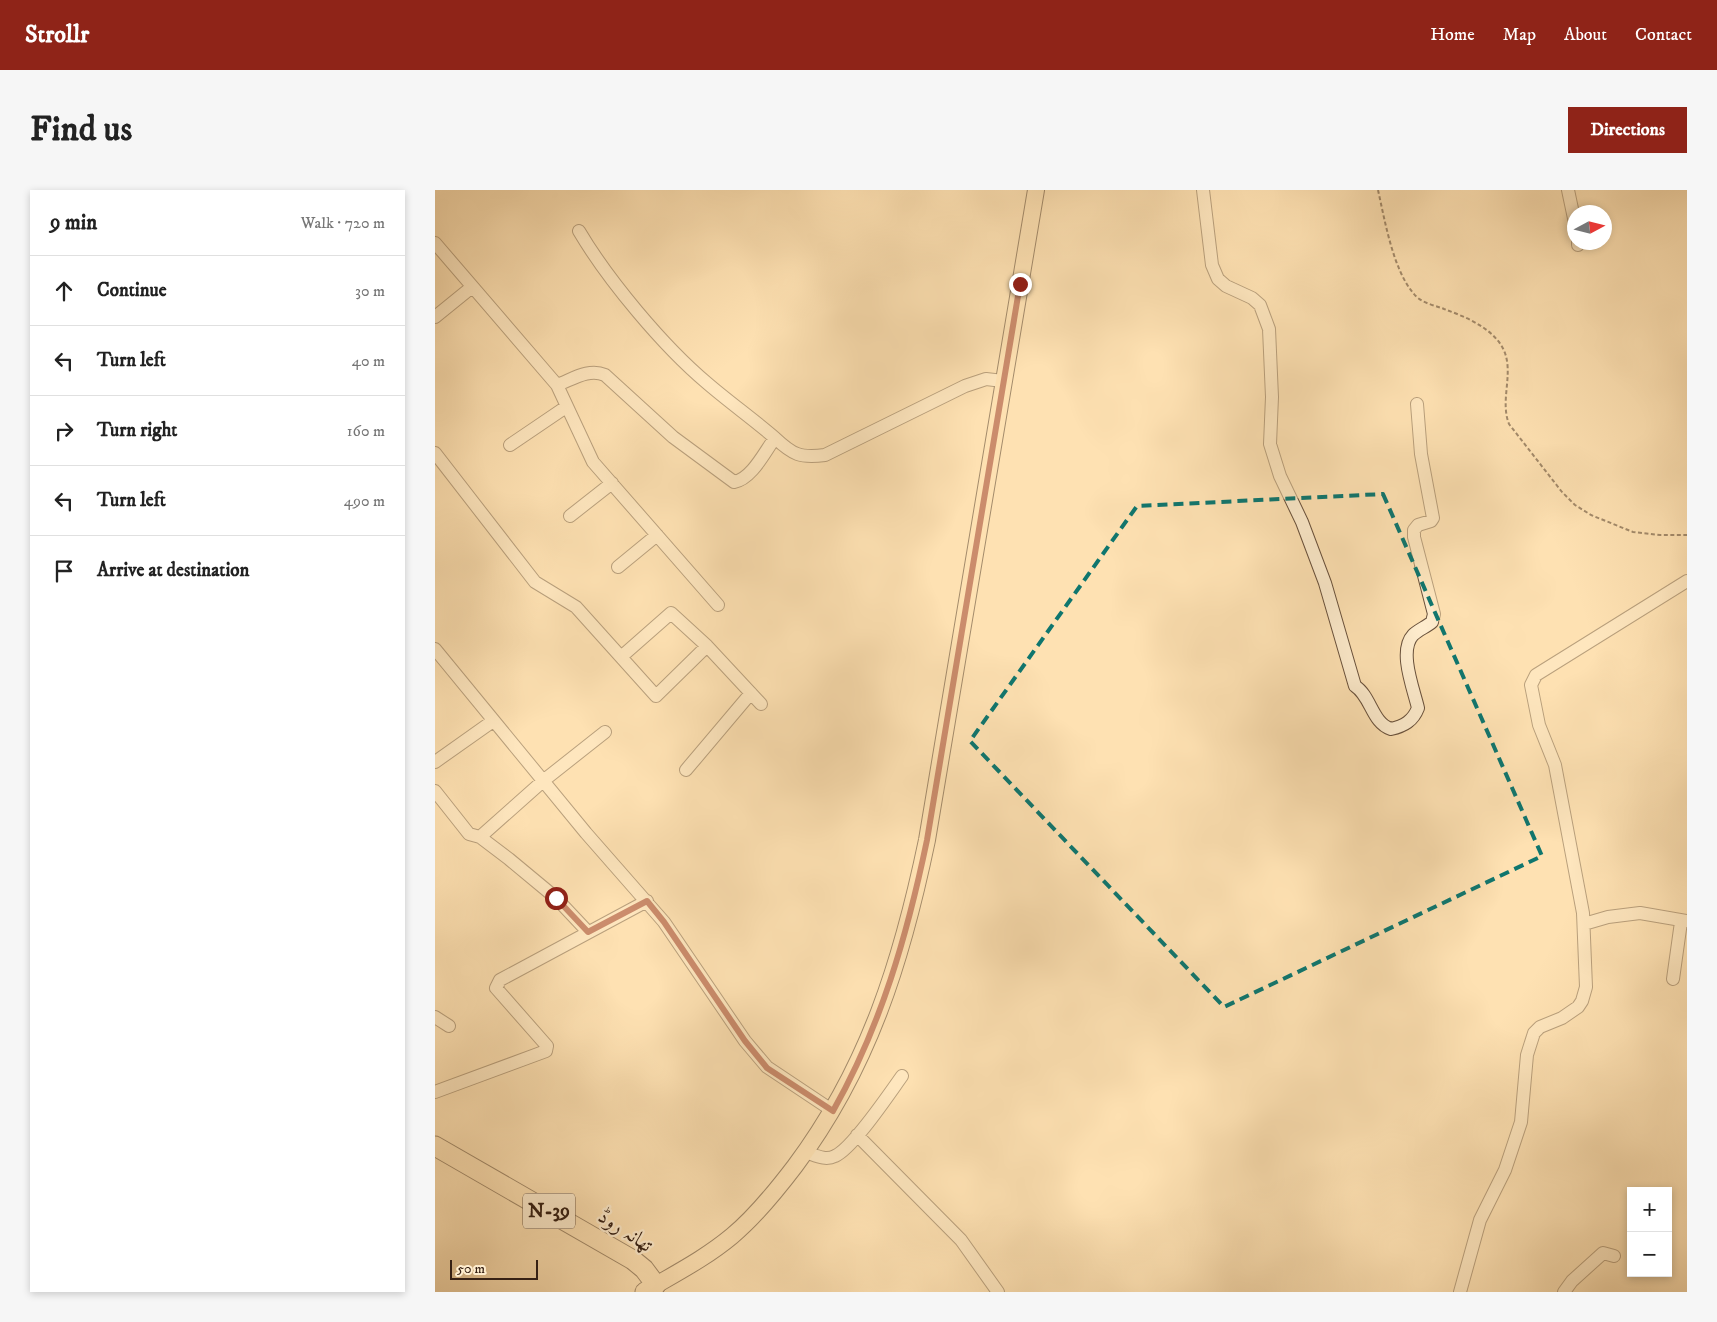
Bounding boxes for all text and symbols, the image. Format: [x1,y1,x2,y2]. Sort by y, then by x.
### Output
text: Strollr [25,20,89,50]
text: Home [1430,24,1475,46]
text: Map [1503,24,1536,46]
text: About [1564,24,1607,46]
text: Contact [1635,24,1692,46]
button: Directions [1568,107,1687,153]
text: Find us [30,108,132,152]
north arrow [1567,205,1612,250]
text: 9 min [50,210,97,236]
text: Walk · 720 m [301,213,385,233]
route end [1009,273,1032,296]
icon: ahead [50,277,78,305]
text: Continue [97,279,167,302]
text: 30 m [355,281,385,301]
icon: left [50,347,78,375]
text: Turn left [97,349,166,372]
text: 40 m [352,351,385,371]
icon: right [50,417,78,445]
text: Turn right [97,419,177,442]
text: 160 m [347,421,385,441]
icon: left [50,487,78,515]
text: Turn left [97,489,166,512]
text: 490 m [344,491,385,511]
icon: arrive [50,557,78,585]
text: Arrive at destination [97,559,249,582]
route start [545,887,568,910]
map controls [1627,1187,1672,1277]
button: + [1627,1187,1672,1232]
road number: N-39 [523,1194,575,1228]
street label: تھانہ روڈ [593,1204,658,1259]
button: − [1627,1232,1672,1277]
scale bar [450,1257,537,1280]
text: 50 m [457,1260,485,1278]

